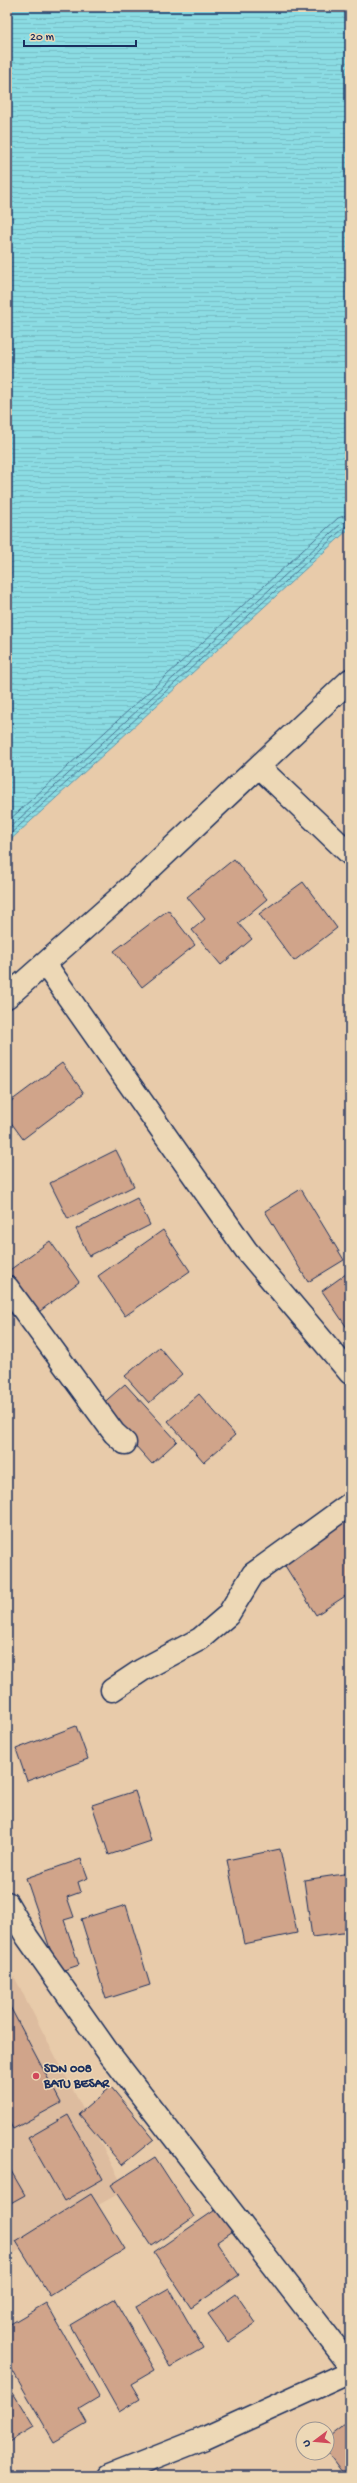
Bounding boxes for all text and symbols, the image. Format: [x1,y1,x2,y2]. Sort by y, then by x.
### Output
scale bar [24,22,136,48]
text: 20 m [30,31,55,45]
place label: SDN 008 BATU BESAR [43,2062,110,2092]
marker: SDN 008 BATU BESAR [31,2071,41,2081]
north arrow [295,2421,335,2461]
text: U [300,2438,314,2448]

